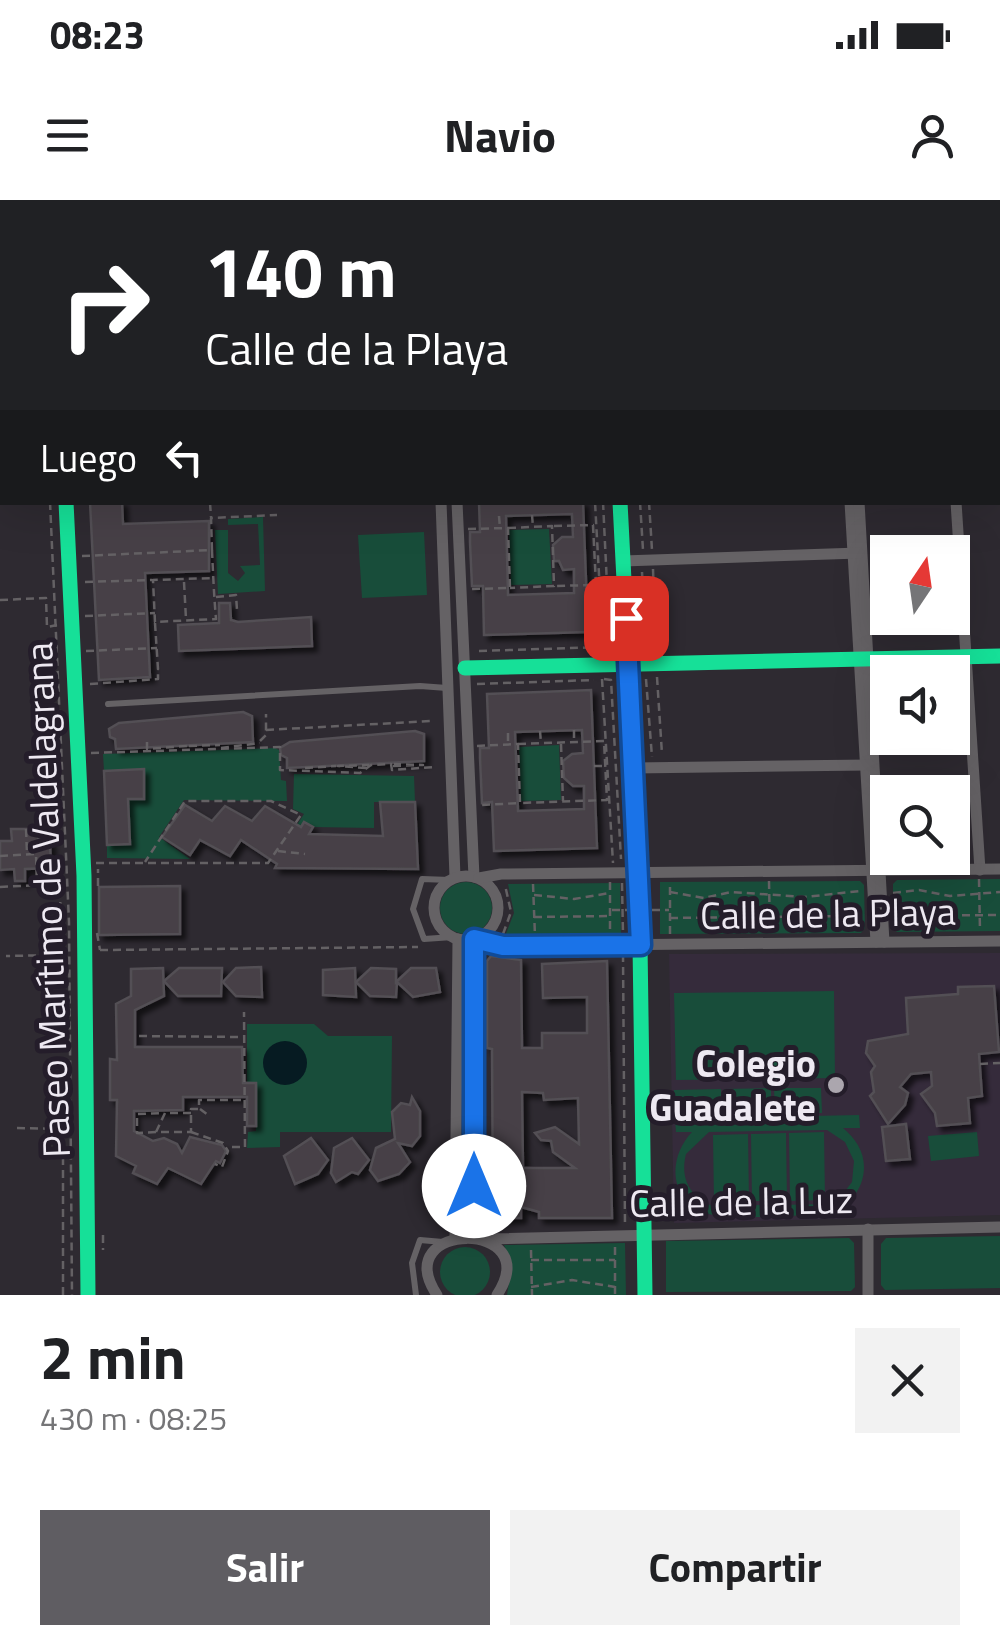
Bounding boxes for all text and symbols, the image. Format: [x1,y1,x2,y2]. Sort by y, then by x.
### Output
text: 08:23 [50,6,145,64]
text: Navio [444,101,556,169]
icon: menu [40,108,95,163]
icon: person [905,108,960,163]
text: 140 m [205,218,397,324]
icon: right [40,240,170,370]
text: Calle de la Playa [205,314,508,382]
text: Luego [40,429,137,487]
icon: left [157,430,212,485]
north arrow [870,535,970,635]
map controls [870,535,970,875]
pin [584,576,669,661]
icon: arrive [599,591,654,646]
street label: Paseo Marítimo de Valdelagrana [9,641,85,1159]
button: sound [870,655,970,755]
button: search [870,775,970,875]
street label: Calle de la Playa [700,882,956,944]
place label: Colegio Guadalete [649,1034,816,1136]
marker: Colegio Guadalete [825,1074,847,1096]
position arrow [422,1134,526,1238]
street label: Calle de la Luz [628,1170,854,1232]
text: 2 min [40,1311,186,1402]
button: close [855,1328,960,1433]
text: 430 m · 08:25 [40,1394,227,1442]
button: Salir [40,1510,490,1625]
button: Compartir [510,1510,960,1625]

